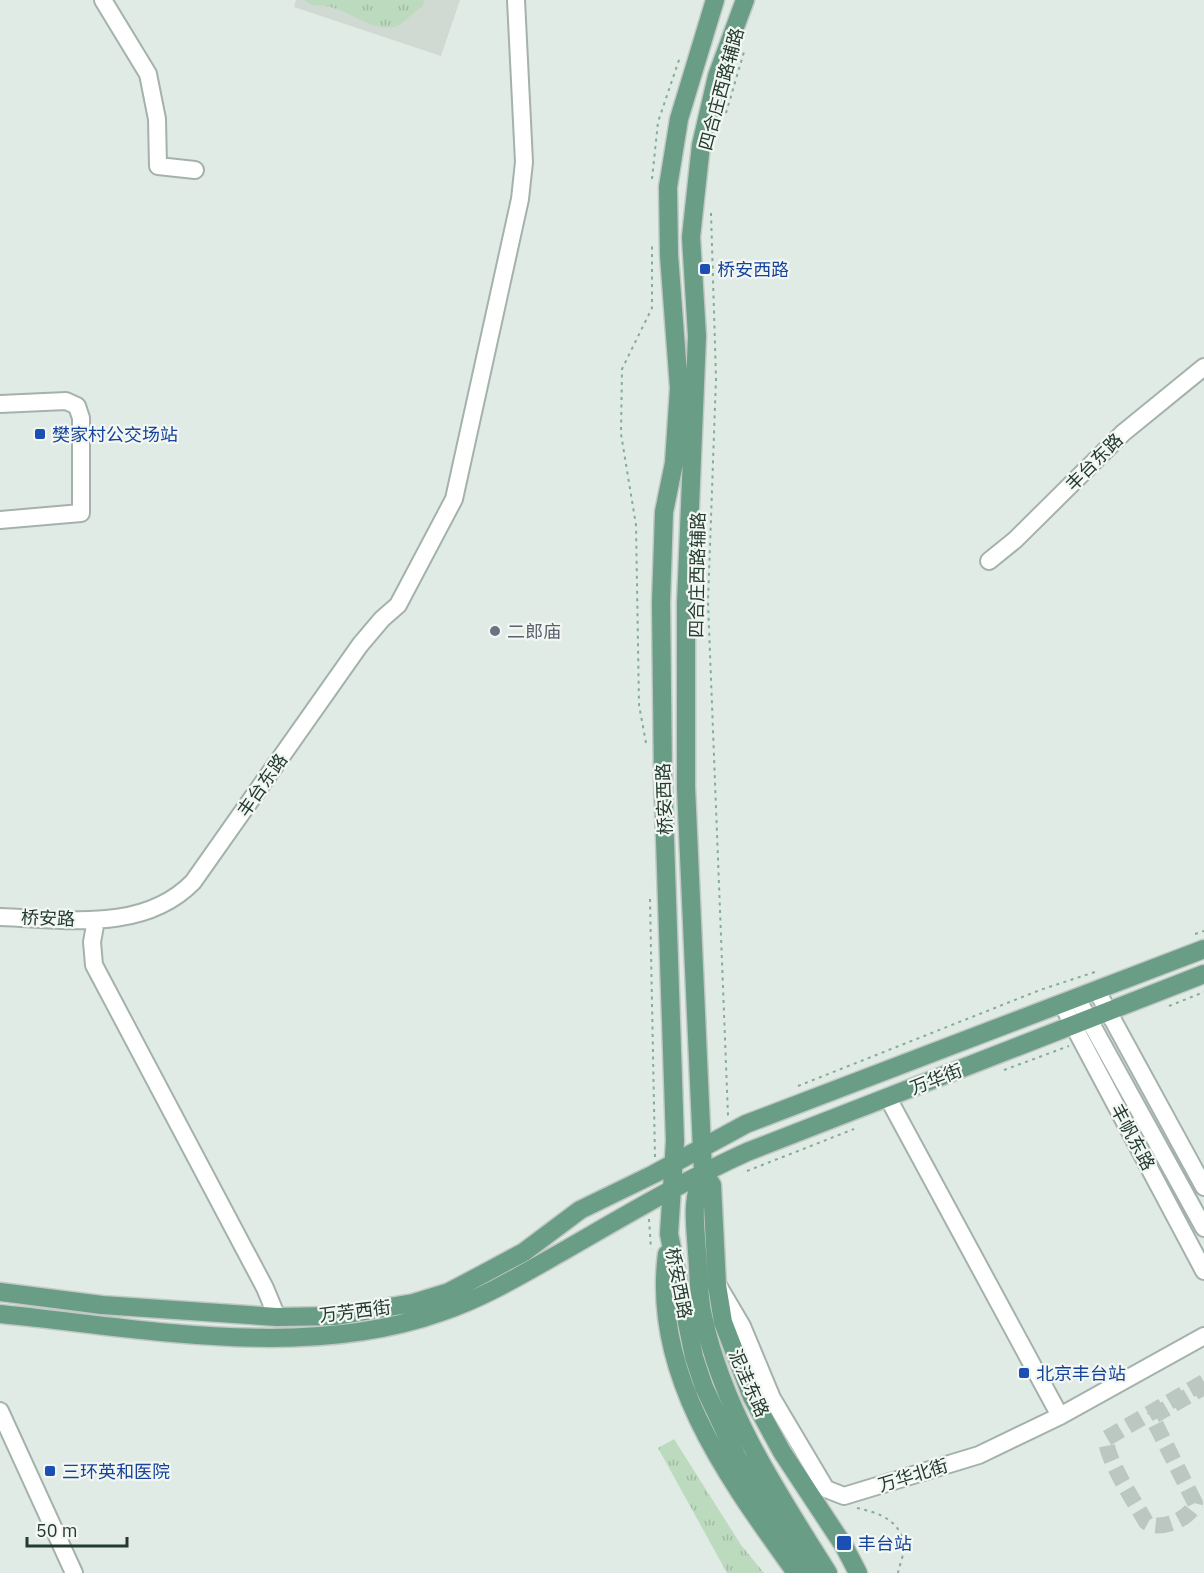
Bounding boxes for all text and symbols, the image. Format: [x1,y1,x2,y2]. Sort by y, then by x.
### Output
street label: 四合庄西路辅路 [694,25,748,153]
place label: 桥安西路 [717,258,789,281]
marker: 桥安西路 [698,262,712,276]
place label: 樊家村公交场站 [52,423,178,446]
marker: 樊家村公交场站 [33,427,47,441]
street label: 丰台东路 [1060,428,1128,496]
street label: 四合庄西路辅路 [684,512,710,638]
place label: 二郎庙 [507,620,561,643]
marker: 二郎庙 [488,624,502,638]
street label: 丰台东路 [232,749,292,821]
street label: 桥安西路 [651,763,677,835]
street label: 桥安路 [21,906,75,930]
street label: 万华街 [907,1059,965,1099]
street label: 丰帆东路 [1106,1100,1160,1174]
street label: 桥安西路 [661,1245,697,1321]
street label: 万芳西街 [318,1295,392,1327]
street label: 泥洼东路 [724,1345,774,1421]
place label: 北京丰台站 [1036,1362,1126,1385]
marker: 北京丰台站 [1017,1366,1031,1380]
street label: 万华北街 [875,1453,951,1497]
place label: 三环英和医院 [62,1460,170,1483]
marker: 三环英和医院 [43,1464,57,1478]
scale bar [27,1510,128,1548]
text: 50 m [36,1519,78,1542]
place label: 丰台站 [858,1532,912,1555]
marker: 丰台站 [835,1534,853,1552]

